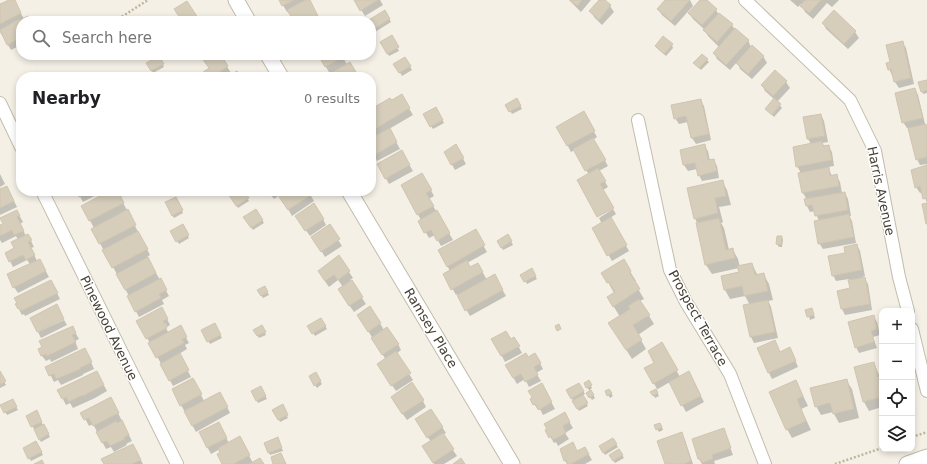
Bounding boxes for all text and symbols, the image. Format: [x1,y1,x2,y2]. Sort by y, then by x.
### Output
search box [16,16,376,60]
icon: search [30,27,52,49]
text: Search here [62,29,152,47]
text: Nearby [32,88,101,108]
text: 0 results [304,91,360,106]
street label: Harris Avenue [864,145,898,237]
street label: Prospect Terrace [665,267,731,369]
street label: Pinewood Avenue [77,273,141,383]
street label: Ramsey Place [401,285,461,371]
map controls [879,308,915,452]
button: + [879,308,915,344]
button: − [879,344,915,380]
button: locate [879,380,915,416]
button: layers [879,416,915,452]

